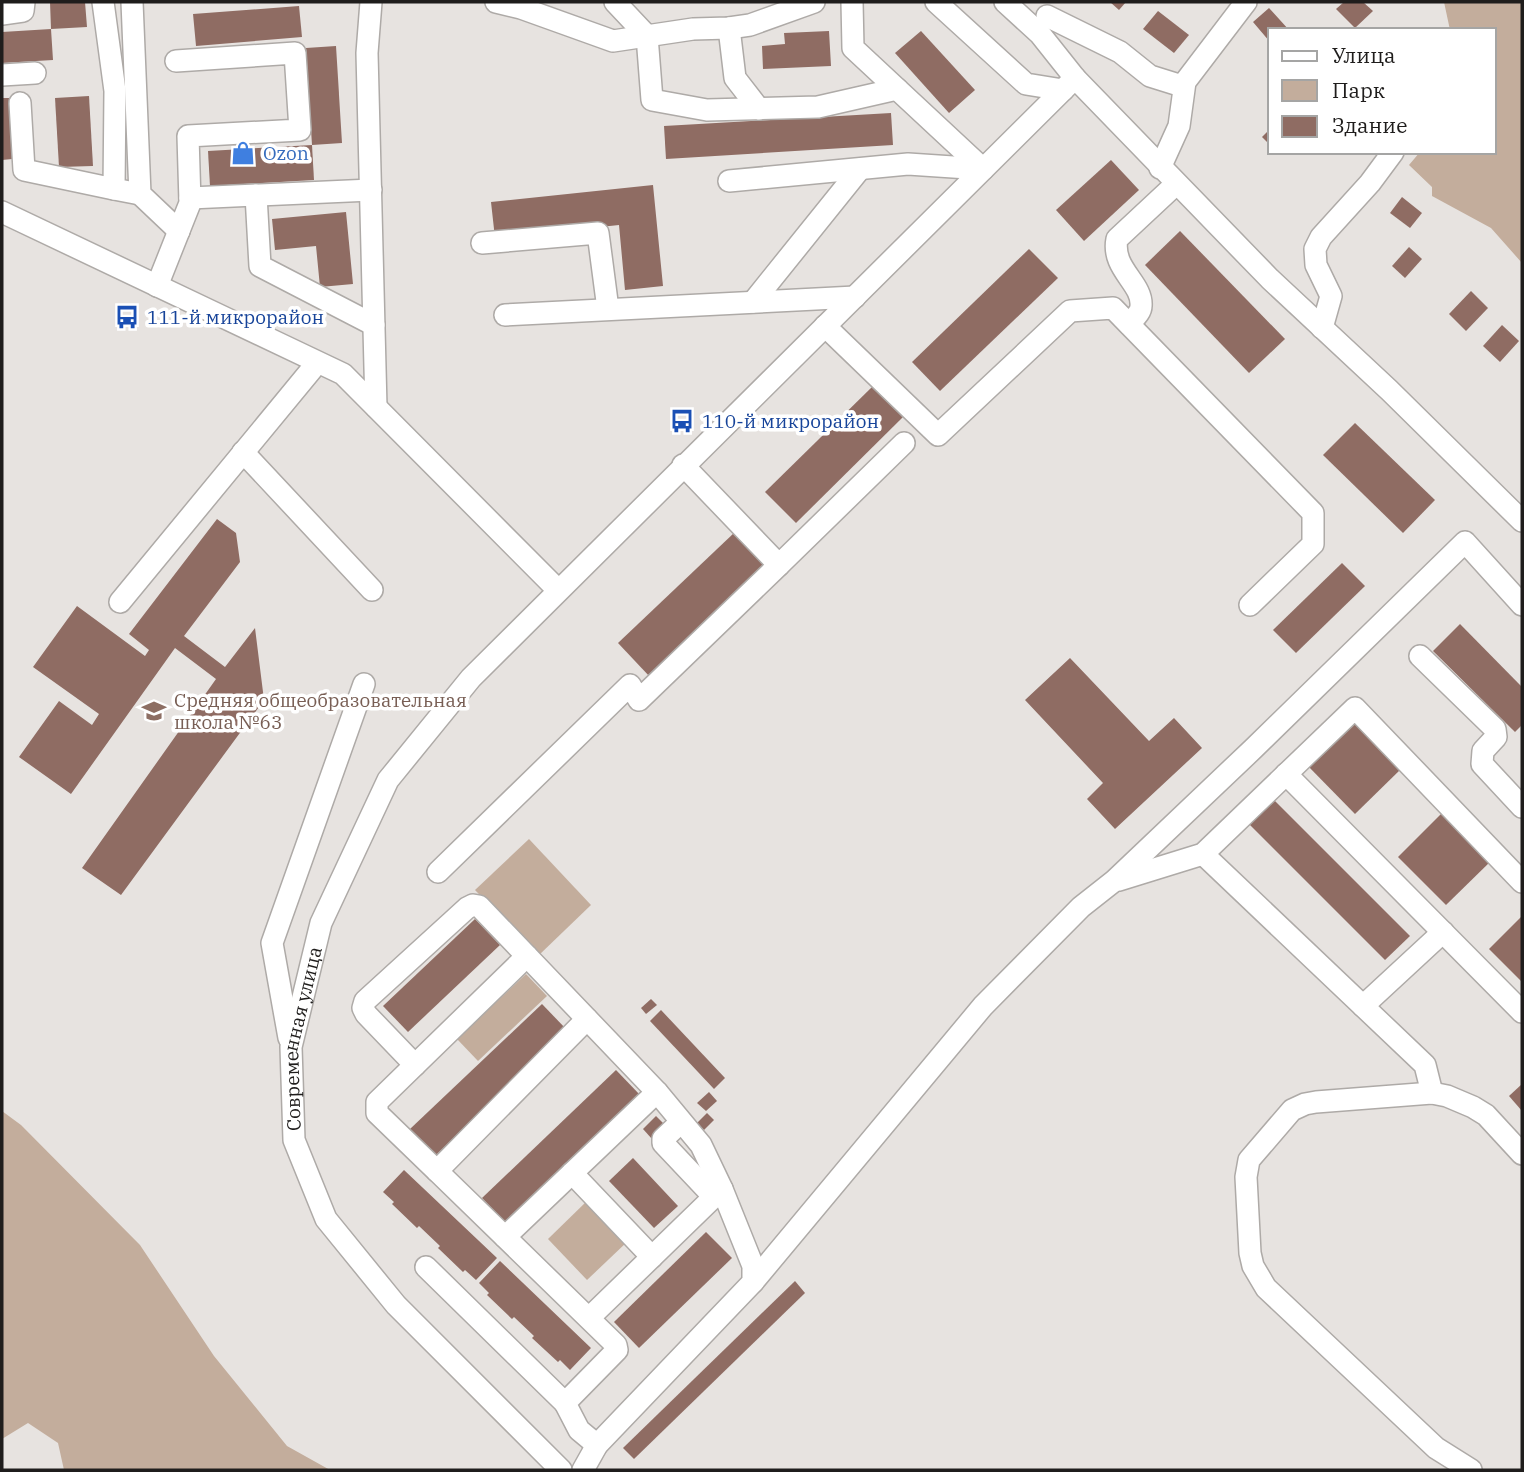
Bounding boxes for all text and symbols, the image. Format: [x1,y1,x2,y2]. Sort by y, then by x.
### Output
legend [1268,28,1496,154]
text: Улица [1332,41,1396,69]
text: Парк [1332,76,1385,104]
text: Здание [1332,111,1407,139]
shop icon: Ozon [229,139,257,167]
place label: Ozon [263,141,309,165]
bus stop icon: 111-й микрорайон [113,303,141,331]
place label: 111-й микрорайон [147,305,324,329]
bus stop icon: 110-й микрорайон [668,407,696,435]
place label: 110-й микрорайон [702,409,879,433]
place label: Средняя общеобразовательная школа №63 [174,688,467,734]
school or university icon: Средняя общеобразовательная школа №63 [140,697,168,725]
street label: Современная улица [278,944,327,1131]

